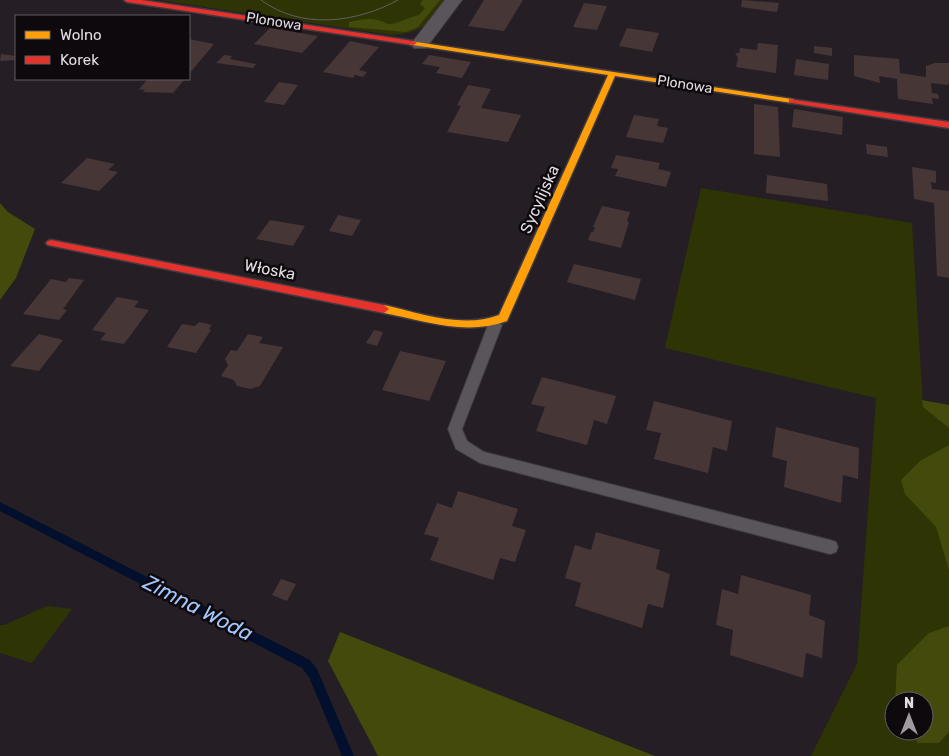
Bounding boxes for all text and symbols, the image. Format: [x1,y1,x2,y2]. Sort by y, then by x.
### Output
street label: Plonowa [245,9,303,34]
legend [15,15,190,80]
text: Wolno [60,26,102,44]
text: Korek [60,51,99,69]
street label: Plonowa [656,72,714,97]
street label: Sycylijska [516,162,563,236]
street label: Włoska [243,255,297,284]
water label: Zimna Woda [138,569,257,646]
north arrow [884,691,934,741]
text: N [904,695,914,712]

